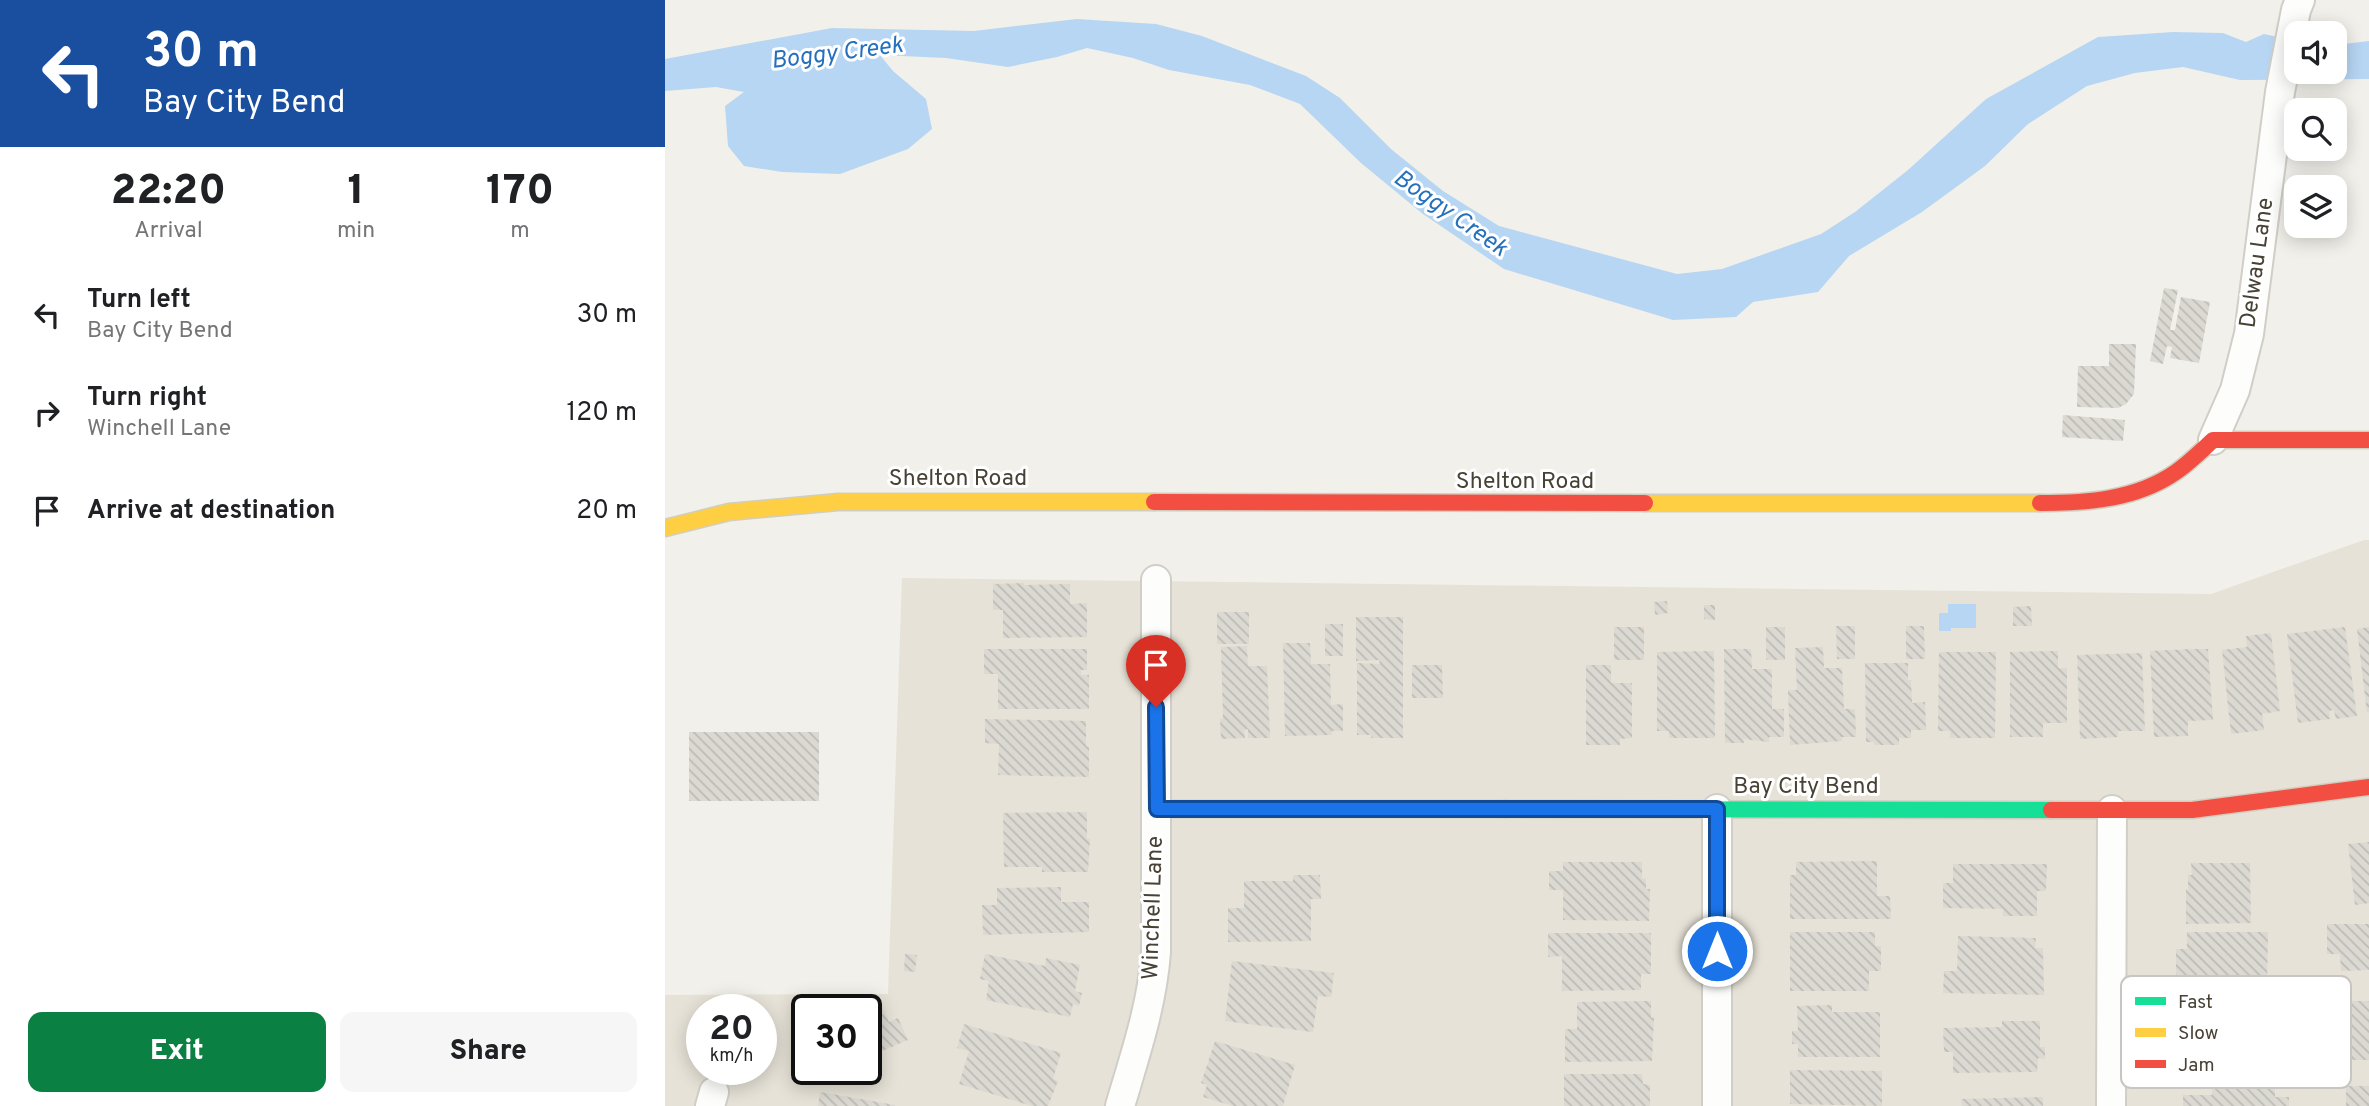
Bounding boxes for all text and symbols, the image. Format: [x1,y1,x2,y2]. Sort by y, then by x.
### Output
map controls [2284,21,2347,238]
button: sound [2284,21,2347,84]
text: 30 m [143,23,259,85]
icon: left [28,28,119,119]
water label: Boggy Creek [770,31,905,77]
text: Bay City Bend [143,84,346,124]
button: search [2284,98,2347,161]
water label: Boggy Creek [1387,164,1514,265]
text: 22:20 [111,166,226,219]
text: 1 [347,166,365,219]
text: 170 [486,166,554,219]
button: layers [2284,175,2347,238]
street label: Delwau Lane [2234,196,2282,330]
text: Arrival [134,217,203,246]
text: min [337,217,375,246]
text: m [510,217,530,246]
text: Turn left [87,284,191,317]
icon: left [28,296,66,334]
text: 30 m [577,299,637,332]
text: Bay City Bend [87,317,233,346]
text: Turn right [87,382,207,415]
icon: right [28,394,66,432]
text: 120 m [567,397,637,430]
text: Winchell Lane [87,415,231,444]
street label: Shelton Road [889,465,1027,494]
street label: Shelton Road [1456,468,1594,497]
icon: arrive [28,492,66,530]
text: Arrive at destination [87,495,335,528]
text: 20 m [576,495,637,528]
pin [1126,635,1186,707]
icon: arrive [1137,646,1175,684]
street label: Bay City Bend [1733,773,1879,802]
street label: Winchell Lane [1137,836,1171,980]
position arrow [1680,914,1754,988]
legend [2121,976,2351,1088]
text: Fast [2178,991,2213,1015]
speed limit sign: 30 [791,994,882,1085]
text: 20 [709,1008,754,1052]
button: Exit [28,1012,326,1092]
button: Share [340,1012,637,1092]
text: Slow [2178,1022,2218,1046]
text: km/h [710,1045,753,1068]
text: Jam [2178,1054,2215,1078]

